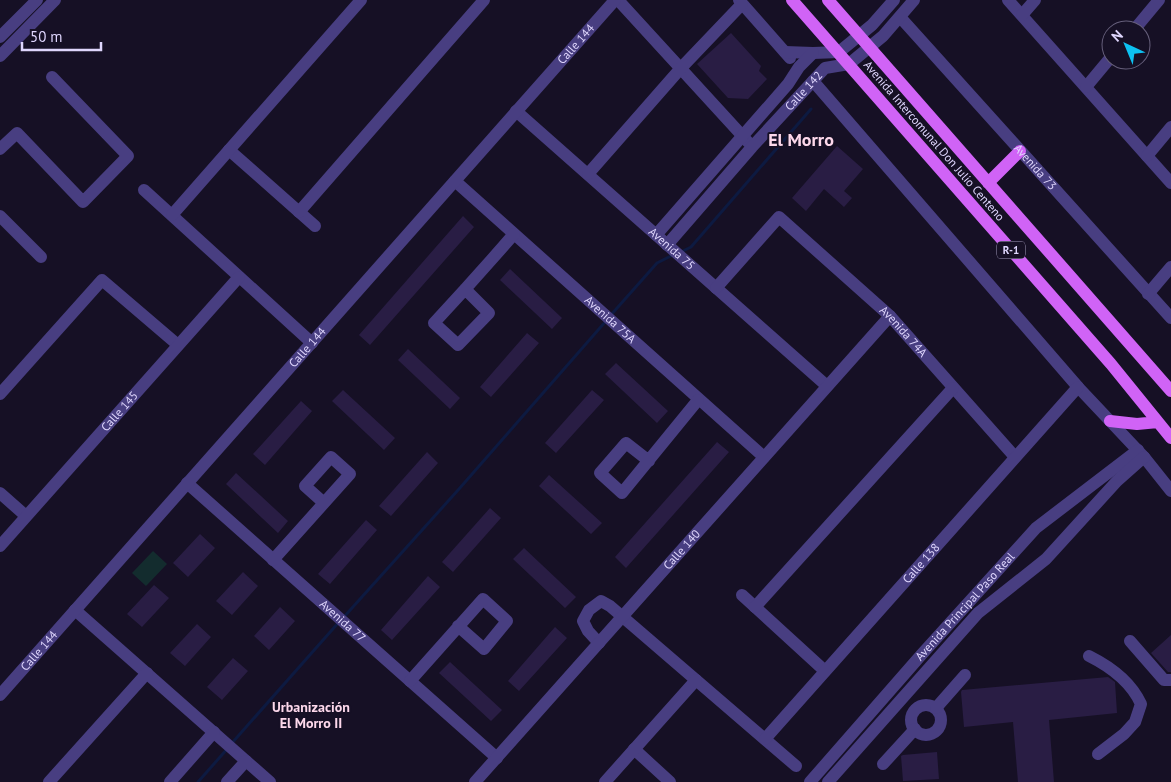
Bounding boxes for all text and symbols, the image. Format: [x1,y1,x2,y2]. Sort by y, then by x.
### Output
scale bar [22,20,101,52]
street label: Calle 144 [554,20,598,67]
north arrow [1101,20,1151,70]
text: N [1107,26,1127,45]
text: 50 m [30,27,63,46]
street label: Avenida Intercomunal Don Julio Centeno [861,57,1008,224]
street label: Calle 142 [781,68,825,114]
district label: El Morro [768,128,834,151]
street label: Avenida 73 [1011,141,1060,193]
street label: Avenida 75 [646,224,698,273]
road number: R-1 [997,242,1025,258]
street label: Avenida 75A [582,292,639,346]
street label: Avenida 74A [877,302,931,360]
street label: Calle 144 [285,324,329,370]
street label: Calle 145 [97,388,141,434]
street label: Calle 140 [660,526,704,573]
street label: Calle 138 [899,540,943,586]
street label: Avenida Principal Paso Real [912,549,1018,664]
street label: Avenida 77 [317,596,369,645]
street label: Calle 144 [17,627,61,674]
district label: Urbanización El Morro II [272,698,350,732]

